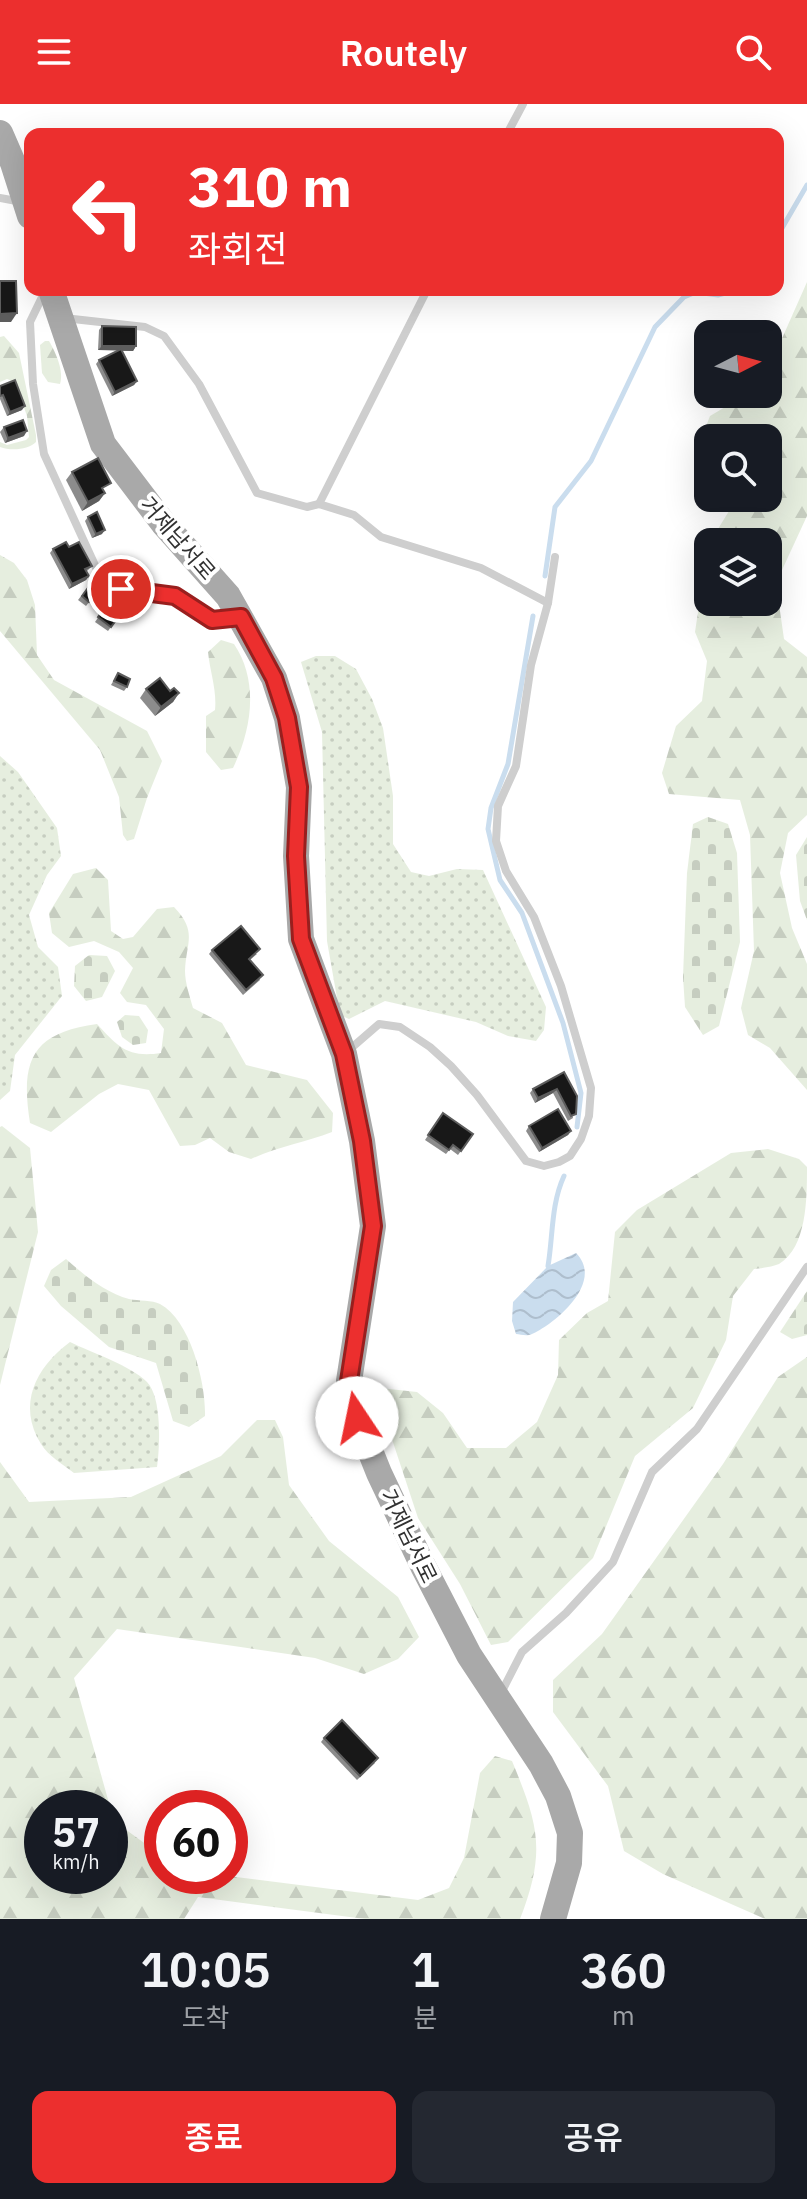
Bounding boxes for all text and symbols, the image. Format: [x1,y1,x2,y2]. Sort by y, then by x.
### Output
text: Routely [340,29,467,76]
icon: menu [32,30,76,74]
icon: search [731,30,775,74]
text: 310 m [188,150,352,222]
icon: left [56,160,160,264]
text: 좌회전 [188,225,287,272]
north arrow [694,320,782,408]
map controls [694,320,782,616]
button: search [694,424,782,512]
street label: 거제남서로 [134,490,223,585]
button: layers [694,528,782,616]
pin [87,555,155,623]
icon: arrive [99,567,143,611]
position arrow [315,1376,399,1460]
street label: 거제남서로 [374,1484,445,1588]
speed limit sign: 60 [144,1790,248,1894]
text: 57 [52,1806,100,1858]
text: km/h [52,1848,100,1875]
text: 10:05 [140,1938,271,2000]
text: 1 [411,1938,440,2000]
text: 360 [580,1939,667,2001]
text: m [612,1998,635,2032]
text: 도착 [182,2000,229,2034]
text: 분 [414,2000,438,2034]
button: 종료 [32,2091,396,2183]
button: 공유 [412,2091,775,2183]

